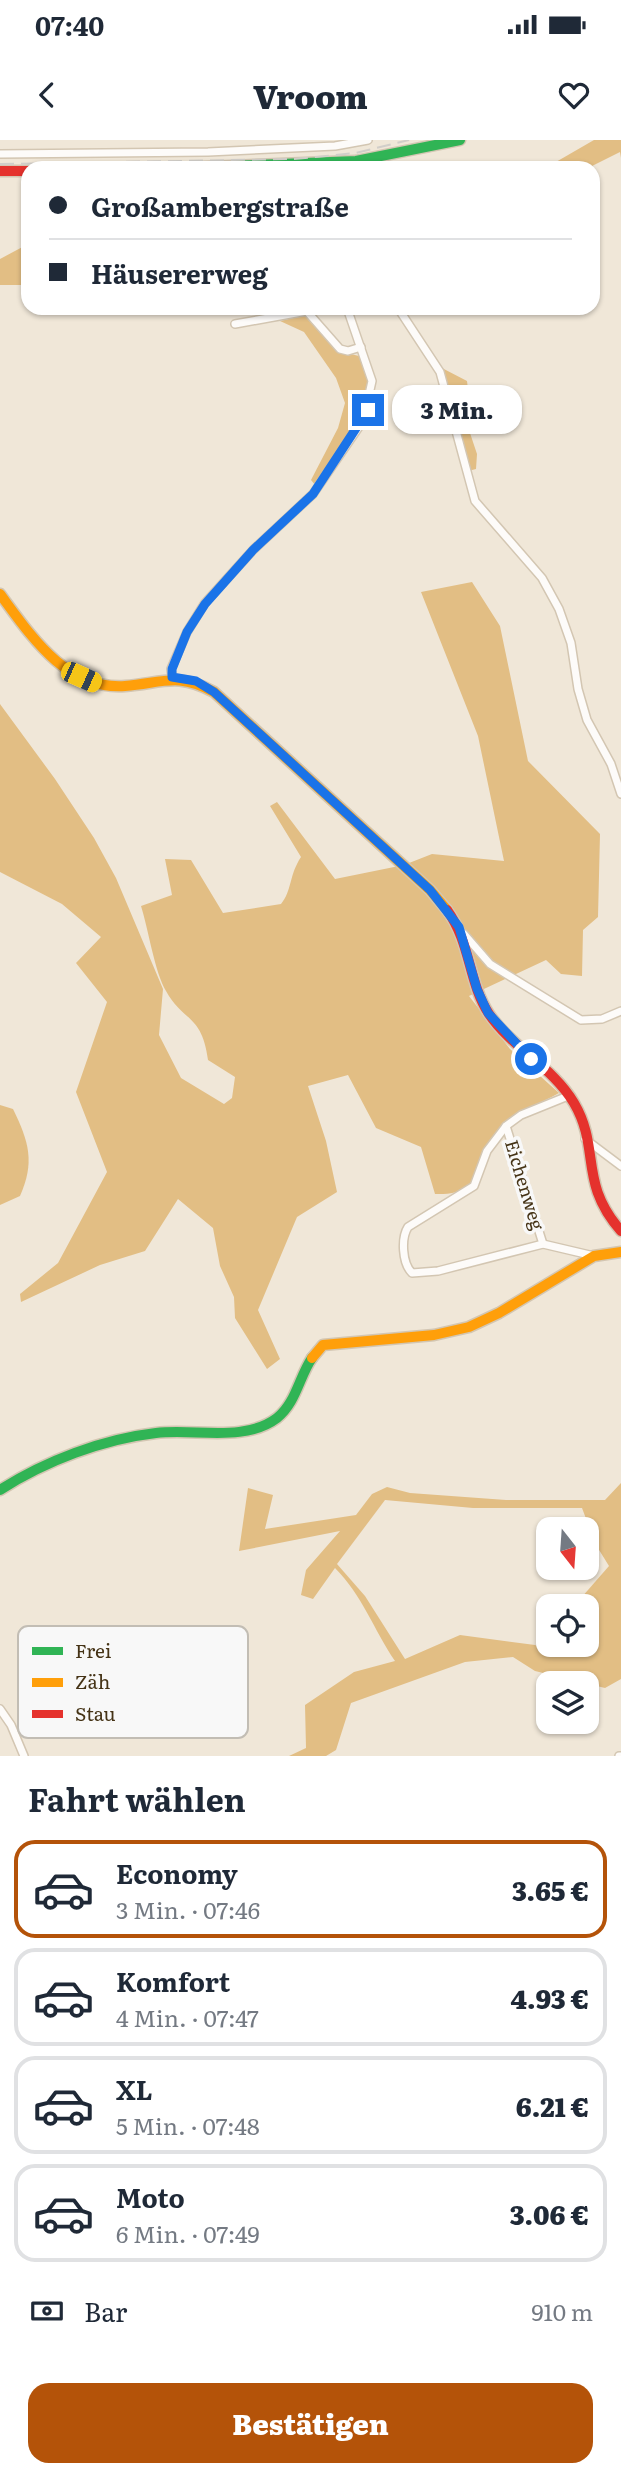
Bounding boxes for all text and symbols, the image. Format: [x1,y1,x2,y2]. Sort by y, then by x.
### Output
text: 07:40 [35,5,104,44]
text: Vroom [253,71,368,119]
icon: back [28,76,66,114]
icon: heart [555,76,593,114]
text: Großambergstraße [91,186,349,225]
text: Häusererweg [91,253,268,292]
callout: 3 Min. [392,386,522,434]
text: 3 Min. [421,392,493,426]
route end [352,394,384,426]
car [58,659,105,695]
route start [515,1043,547,1075]
street label: Eichenweg [499,1136,552,1234]
north arrow [536,1517,598,1580]
map controls [536,1517,599,1734]
button: locate [536,1594,599,1657]
legend [18,1626,248,1738]
text: Frei [75,1636,111,1664]
text: Zäh [75,1667,110,1695]
button: layers [536,1671,599,1734]
text: Stau [75,1699,115,1727]
text: Fahrt wählen [28,1774,246,1822]
text: Economy [116,1853,238,1892]
icon: car [32,1858,95,1921]
text: 3.65 € [512,1870,589,1909]
text: 3 Min. · 07:46 [116,1892,260,1926]
text: Komfort [116,1961,230,2000]
icon: car [32,1966,95,2029]
text: 4.93 € [510,1978,589,2017]
text: 4 Min. · 07:47 [116,2000,259,2034]
text: XL [116,2069,153,2108]
icon: car [32,2074,95,2137]
text: 6.21 € [516,2086,589,2125]
text: 5 Min. · 07:48 [116,2108,260,2142]
text: Moto [116,2177,185,2216]
icon: car [32,2182,95,2245]
text: 3.06 € [510,2194,589,2233]
text: 6 Min. · 07:49 [116,2216,260,2250]
text: Bar [84,2291,127,2330]
icon: cash [28,2292,66,2330]
text: 910 m [531,2294,593,2328]
button: Bestätigen [28,2383,593,2463]

